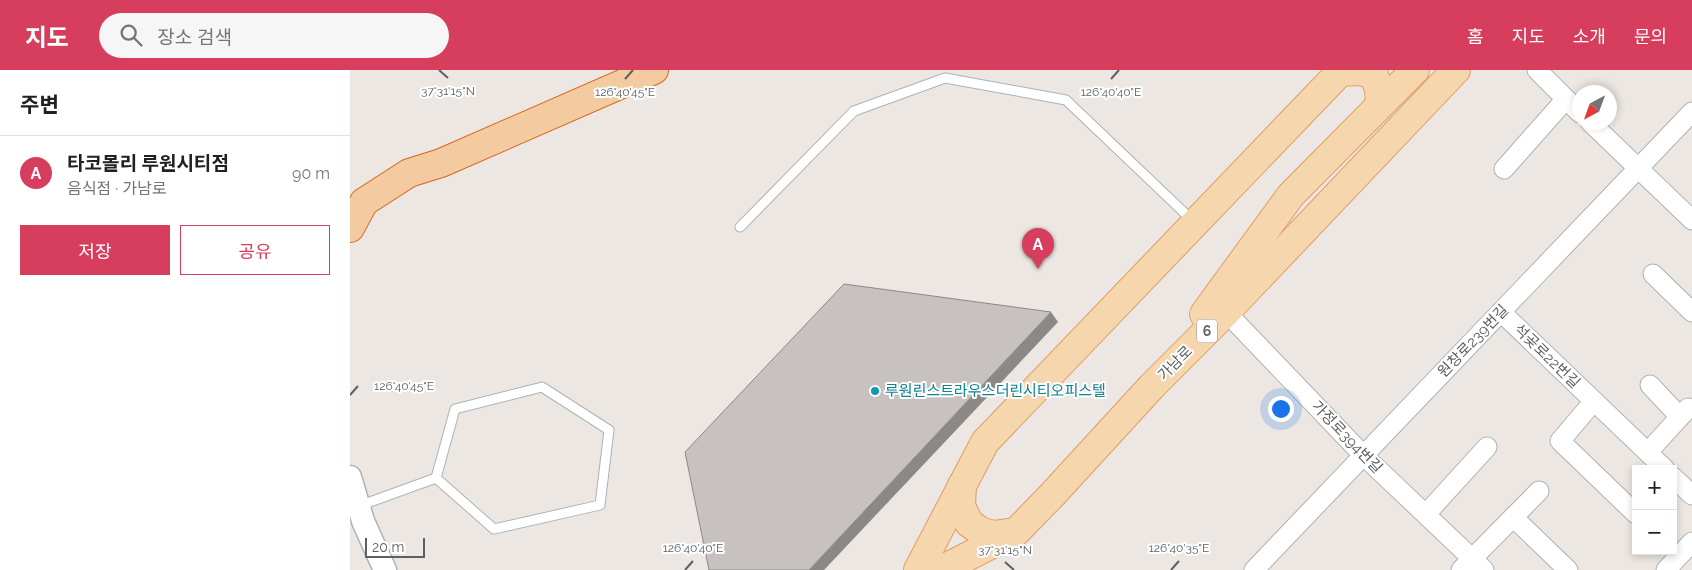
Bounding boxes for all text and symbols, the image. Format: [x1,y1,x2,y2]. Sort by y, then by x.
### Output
search box [99,13,449,58]
icon: search [117,21,145,49]
text: 지도 [25,23,69,52]
text: 장소 검색 [157,26,232,48]
text: 홈 [1467,26,1484,47]
text: 지도 [1512,26,1545,47]
text: 소개 [1573,26,1606,47]
text: 문의 [1634,26,1667,47]
text: 37°31'15"N [421,84,475,98]
text: 126°40'45"E [595,85,655,99]
text: 126°40'40"E [1081,85,1141,99]
north arrow [1572,85,1617,130]
text: 주변 [20,92,59,117]
text: 타코몰리 루원시티점 [67,152,229,174]
text: A [31,164,41,183]
text: 90 m [292,164,330,183]
text: 음식점 · 가남로 [67,179,167,198]
button: 저장 [20,225,170,275]
button: 공유 [180,225,330,275]
pin: A [1022,228,1054,269]
street label: 원창로239번길 [1434,301,1512,381]
road number: 6 [1197,320,1217,342]
street label: 석곶로22번길 [1510,320,1584,392]
street label: 가남로 [1154,342,1196,384]
text: 126°40'45"E [374,379,434,393]
place label: 루원린스트라우스더린시티오피스텔 [885,382,1106,400]
marker: 루원린스트라우스더린시티오피스텔 [869,385,881,397]
your location [1268,396,1294,422]
street label: 가정로394번길 [1308,397,1386,477]
map controls [1632,465,1677,555]
button: + [1632,465,1677,510]
button: − [1632,510,1677,555]
scale bar [365,535,425,558]
text: 20 m [372,539,404,555]
text: 126°40'40"E [663,541,723,555]
text: 126°40'35"E [1149,541,1209,555]
text: 37°31'15"N [978,543,1032,557]

